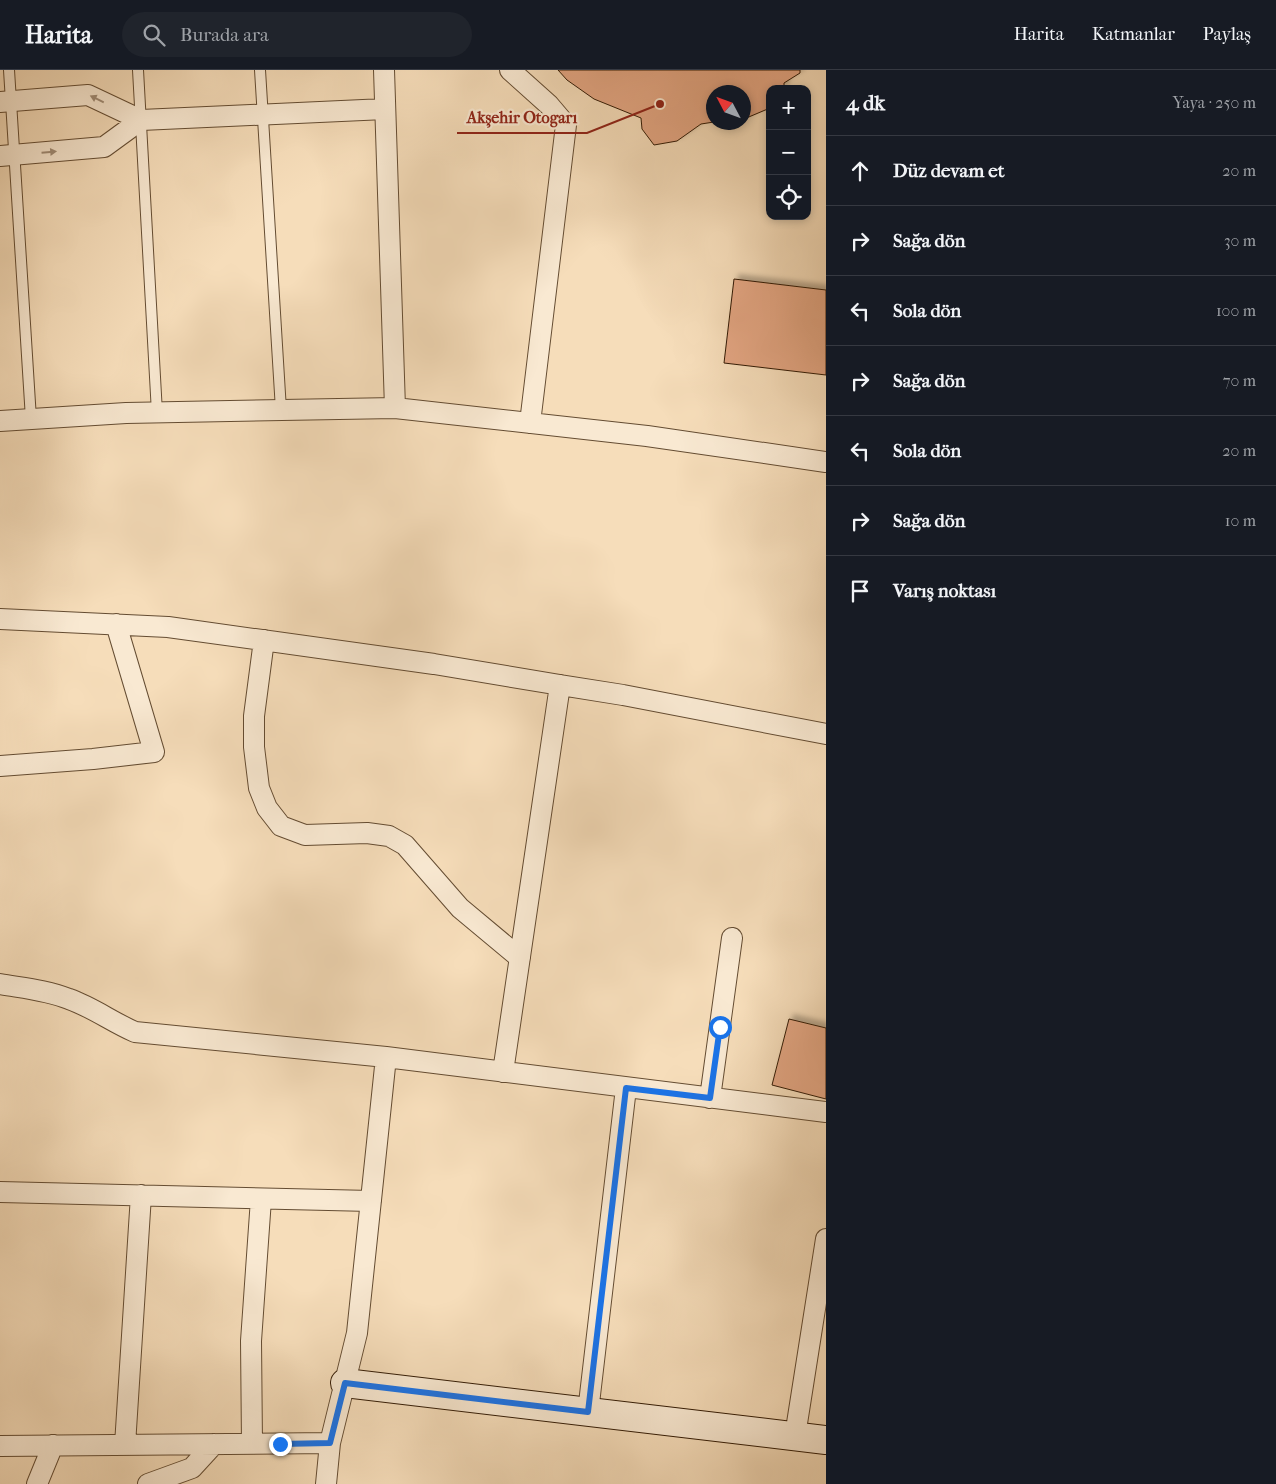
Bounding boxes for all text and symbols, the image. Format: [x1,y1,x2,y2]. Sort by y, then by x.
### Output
search box [122,12,472,57]
text: Harita [25,21,92,49]
icon: search [140,21,168,49]
text: Burada ara [180,24,269,46]
text: Harita [1014,24,1064,45]
text: Katmanlar [1092,24,1175,45]
text: Paylaş [1203,24,1251,45]
north arrow [706,85,751,130]
map controls [766,85,811,220]
button: + [766,85,811,130]
text: 4 dk [846,91,885,115]
text: Yaya · 250 m [1173,93,1256,112]
one-way arrow [90,95,104,103]
callout: Akşehir Otogarı [457,102,587,133]
text: Akşehir Otogarı [466,108,577,128]
button: − [766,130,811,175]
one-way arrow [41,148,57,156]
icon: ahead [846,157,874,185]
text: Düz devam et [893,160,1004,182]
text: 20 m [1222,161,1256,180]
button: locate [766,175,811,220]
icon: right [846,227,874,255]
text: Sağa dön [893,230,966,252]
text: 30 m [1224,231,1256,250]
icon: left [846,297,874,325]
text: Sola dön [893,300,961,322]
text: 100 m [1216,301,1256,320]
icon: right [846,367,874,395]
text: Sağa dön [893,370,966,392]
text: 70 m [1223,371,1256,390]
icon: left [846,437,874,465]
text: Sola dön [893,440,961,462]
text: 20 m [1222,441,1256,460]
icon: right [846,507,874,535]
text: Sağa dön [893,510,966,532]
text: 10 m [1225,511,1256,530]
icon: arrive [846,577,874,605]
text: Varış noktası [893,580,996,602]
route start [709,1016,732,1039]
route end [269,1433,292,1456]

